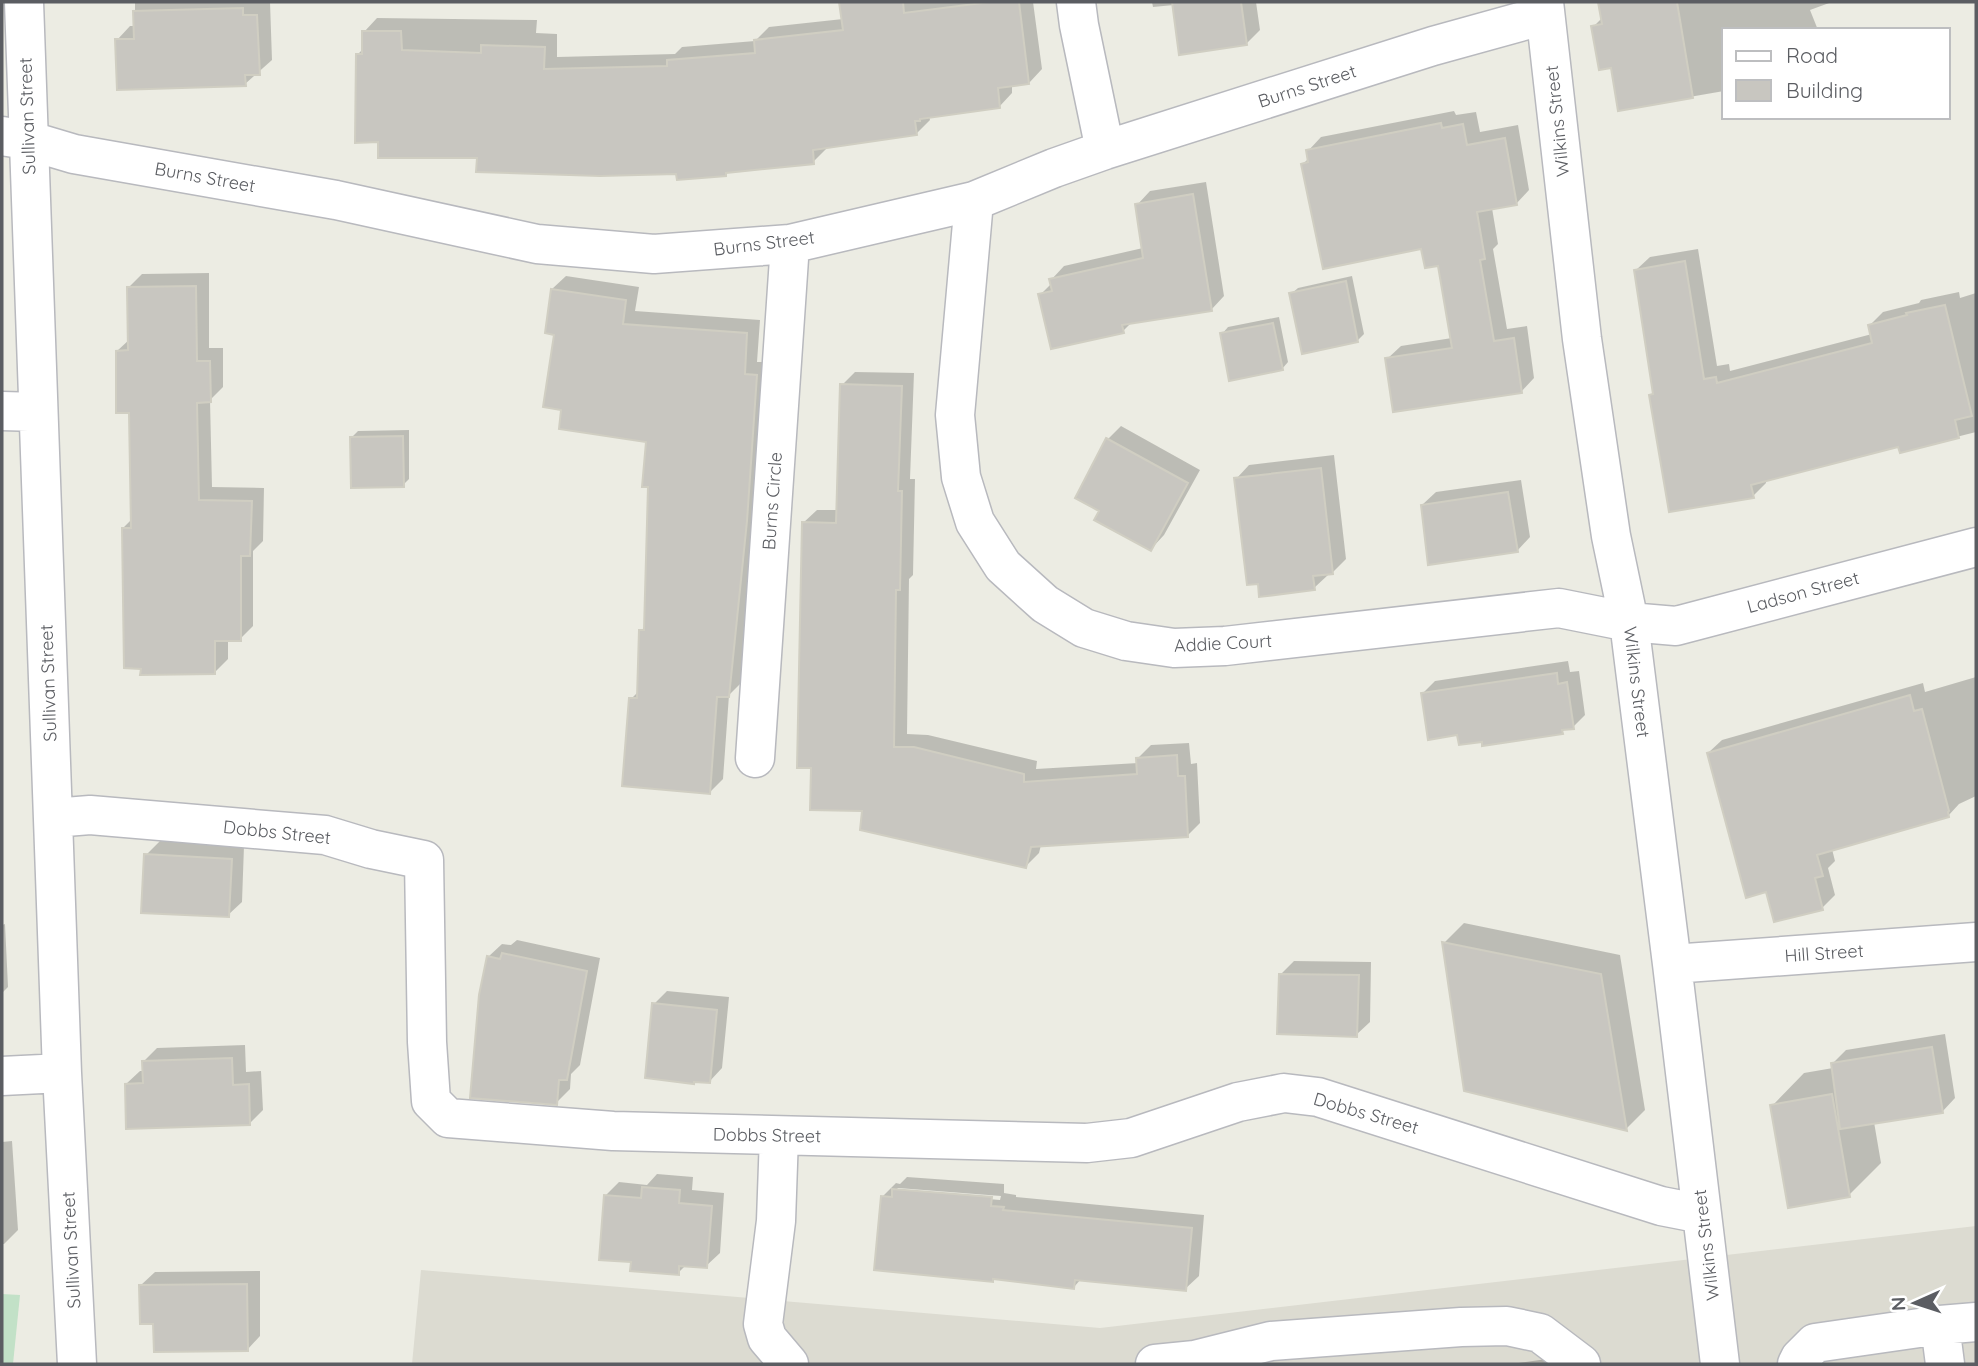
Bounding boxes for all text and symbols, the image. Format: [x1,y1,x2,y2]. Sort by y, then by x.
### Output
legend [1722,28,1950,119]
text: Road [1786,42,1838,68]
street label: Sullivan Street [13,57,41,175]
street label: Burns Street [1255,59,1359,113]
street label: Wilkins Street [1540,64,1574,178]
text: Building [1786,77,1863,103]
street label: Burns Street [153,157,257,197]
street label: Burns Street [712,225,816,261]
street label: Burns Circle [757,451,787,551]
street label: Ladson Street [1744,566,1862,618]
street label: Sullivan Street [34,624,62,742]
street label: Wilkins Street [1619,625,1655,739]
street label: Addie Court [1173,629,1273,657]
street label: Dobbs Street [222,815,332,849]
street label: Hill Street [1784,939,1864,967]
street label: Dobbs Street [1311,1087,1421,1139]
street label: Dobbs Street [713,1123,821,1147]
street label: Wilkins Street [1688,1188,1724,1302]
street label: Sullivan Street [56,1191,86,1309]
north arrow [1880,1268,1950,1338]
text: N [1886,1296,1910,1311]

